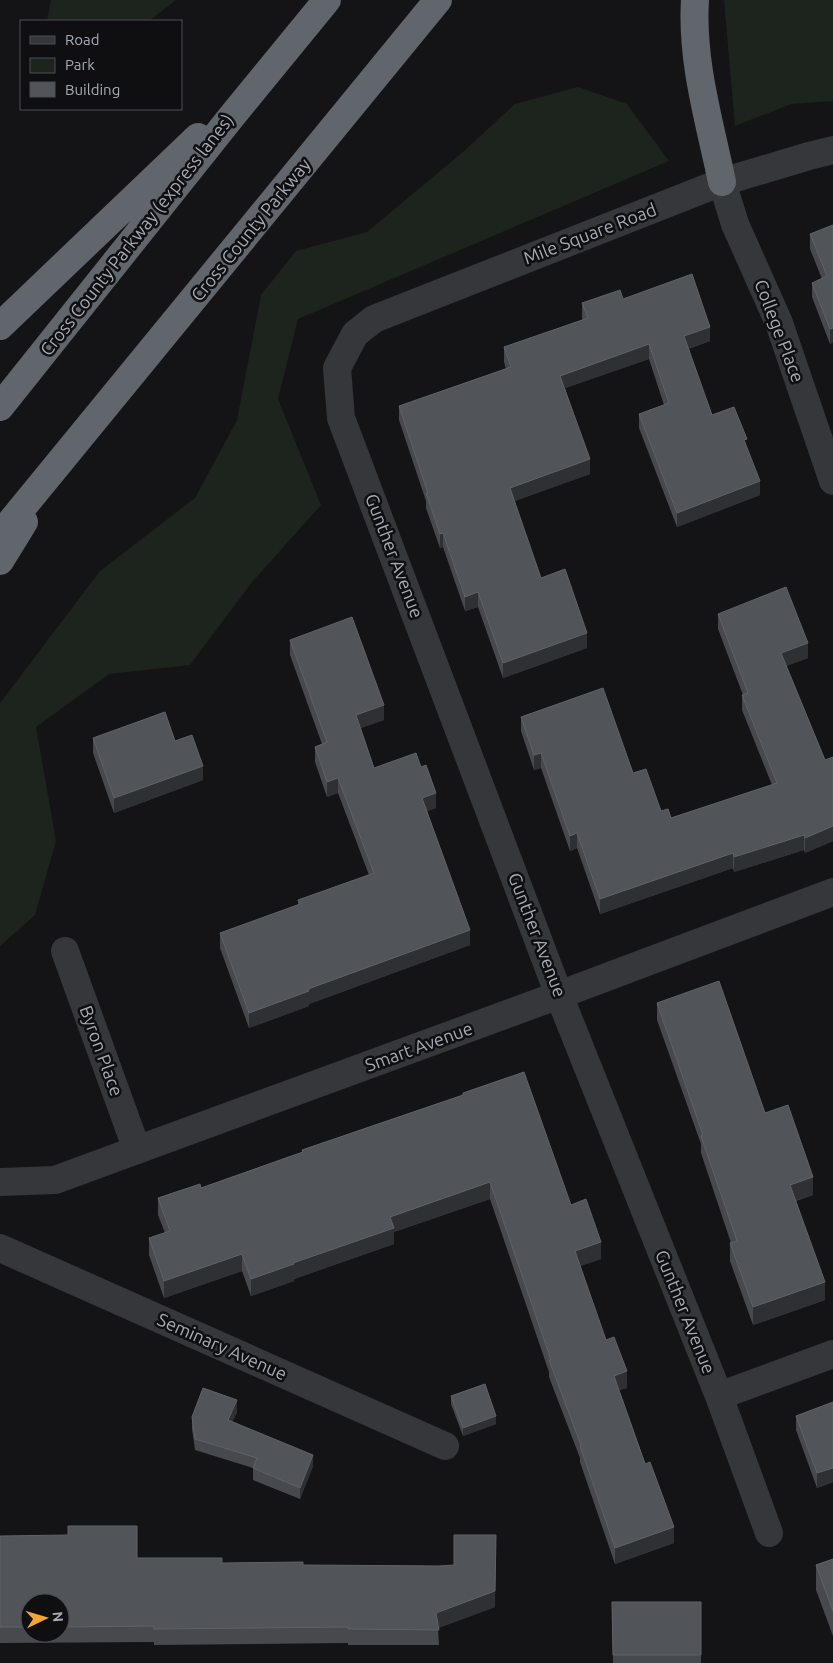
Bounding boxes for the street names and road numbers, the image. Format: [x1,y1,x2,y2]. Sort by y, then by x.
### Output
street label: Cross County Parkway (express lanes) [36,110,238,360]
street label: Cross County Parkway [187,154,314,305]
street label: Mile Square Road [520,199,659,268]
street label: College Place [751,276,809,385]
street label: Gunther Avenue [362,491,428,621]
street label: Gunther Avenue [505,870,571,1000]
street label: Byron Place [76,1003,128,1099]
street label: Smart Avenue [362,1017,475,1075]
street label: Gunther Avenue [652,1247,720,1376]
street label: Seminary Avenue [155,1309,290,1384]

